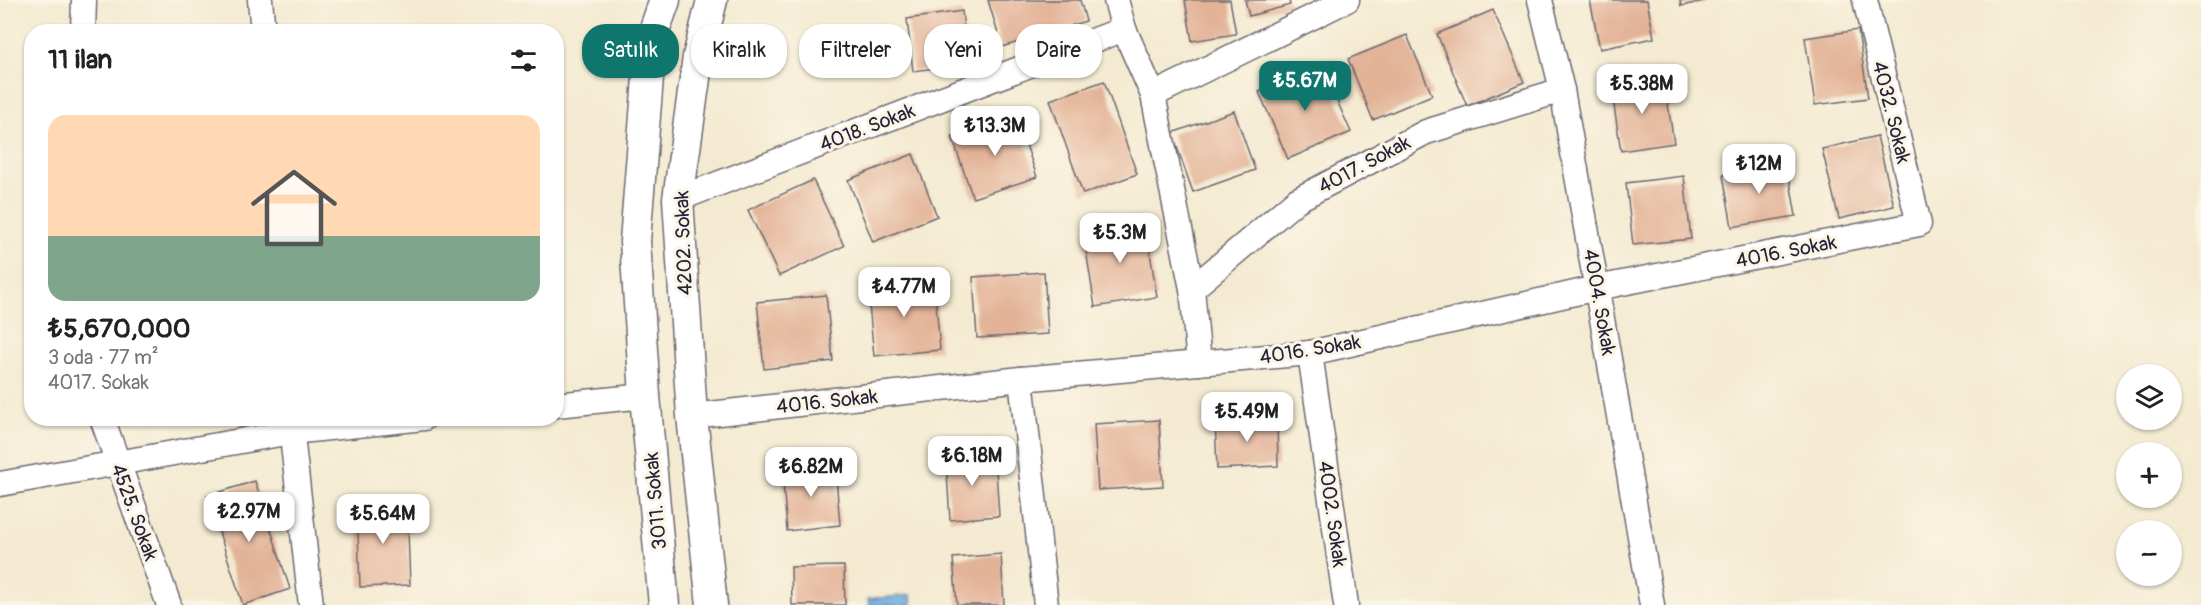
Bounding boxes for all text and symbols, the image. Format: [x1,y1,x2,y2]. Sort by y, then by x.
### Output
chip: Satılık [582,24,679,78]
chip: Kiralık [691,24,787,78]
chip: Filtreler [799,24,912,78]
chip: Yeni [924,24,1003,78]
chip: Daire [1015,24,1102,78]
text: 11 ilan [48,44,112,76]
icon: filters [507,44,540,77]
street label: 4032. Sokak [1867,58,1916,167]
pin: ₺5.67M [1256,61,1354,112]
pin: ₺5.38M [1593,64,1691,115]
text: ₺5.67M [1273,68,1337,93]
text: ₺5.38M [1611,71,1673,96]
street label: 4018. Sokak [816,98,919,157]
pin: ₺13.3M [946,106,1044,157]
text: ₺13.3M [965,113,1025,138]
street label: 4017. Sokak [1314,129,1415,199]
pin: ₺12M [1723,144,1795,195]
text: ₺12M [1736,151,1782,176]
icon: home [240,154,348,262]
street label: 4202. Sokak [669,190,698,296]
pin: ₺5.3M [1078,213,1162,264]
text: ₺5.3M [1094,220,1146,245]
street label: 4016. Sokak [1734,229,1839,273]
street label: 4004. Sokak [1578,247,1621,358]
pin: ₺4.77M [855,267,953,318]
text: ₺4.77M [872,274,936,299]
text: ₺5,670,000 [48,313,191,345]
street label: 4016. Sokak [1258,329,1363,370]
text: 3 oda · 77 m² [48,345,159,370]
map controls [2116,364,2182,586]
button: layers [2116,364,2182,430]
text: 4017. Sokak [48,370,149,395]
street label: 4016. Sokak [775,384,880,419]
pin: ₺5.49M [1198,392,1296,443]
text: ₺5.49M [1215,399,1279,424]
pin: ₺6.18M [923,436,1021,487]
button: + [2116,442,2182,508]
text: ₺6.18M [942,443,1002,468]
pin: ₺6.82M [762,447,860,498]
street label: 3011. Sokak [639,451,672,551]
text: ₺6.82M [779,454,843,479]
street label: 4002. Sokak [1313,459,1352,570]
street label: 4525. Sokak [105,460,164,565]
pin: ₺2.97M [200,492,298,543]
pin: ₺5.64M [334,494,432,545]
text: ₺2.97M [218,499,280,524]
text: ₺5.64M [351,501,415,526]
button: − [2116,520,2182,586]

